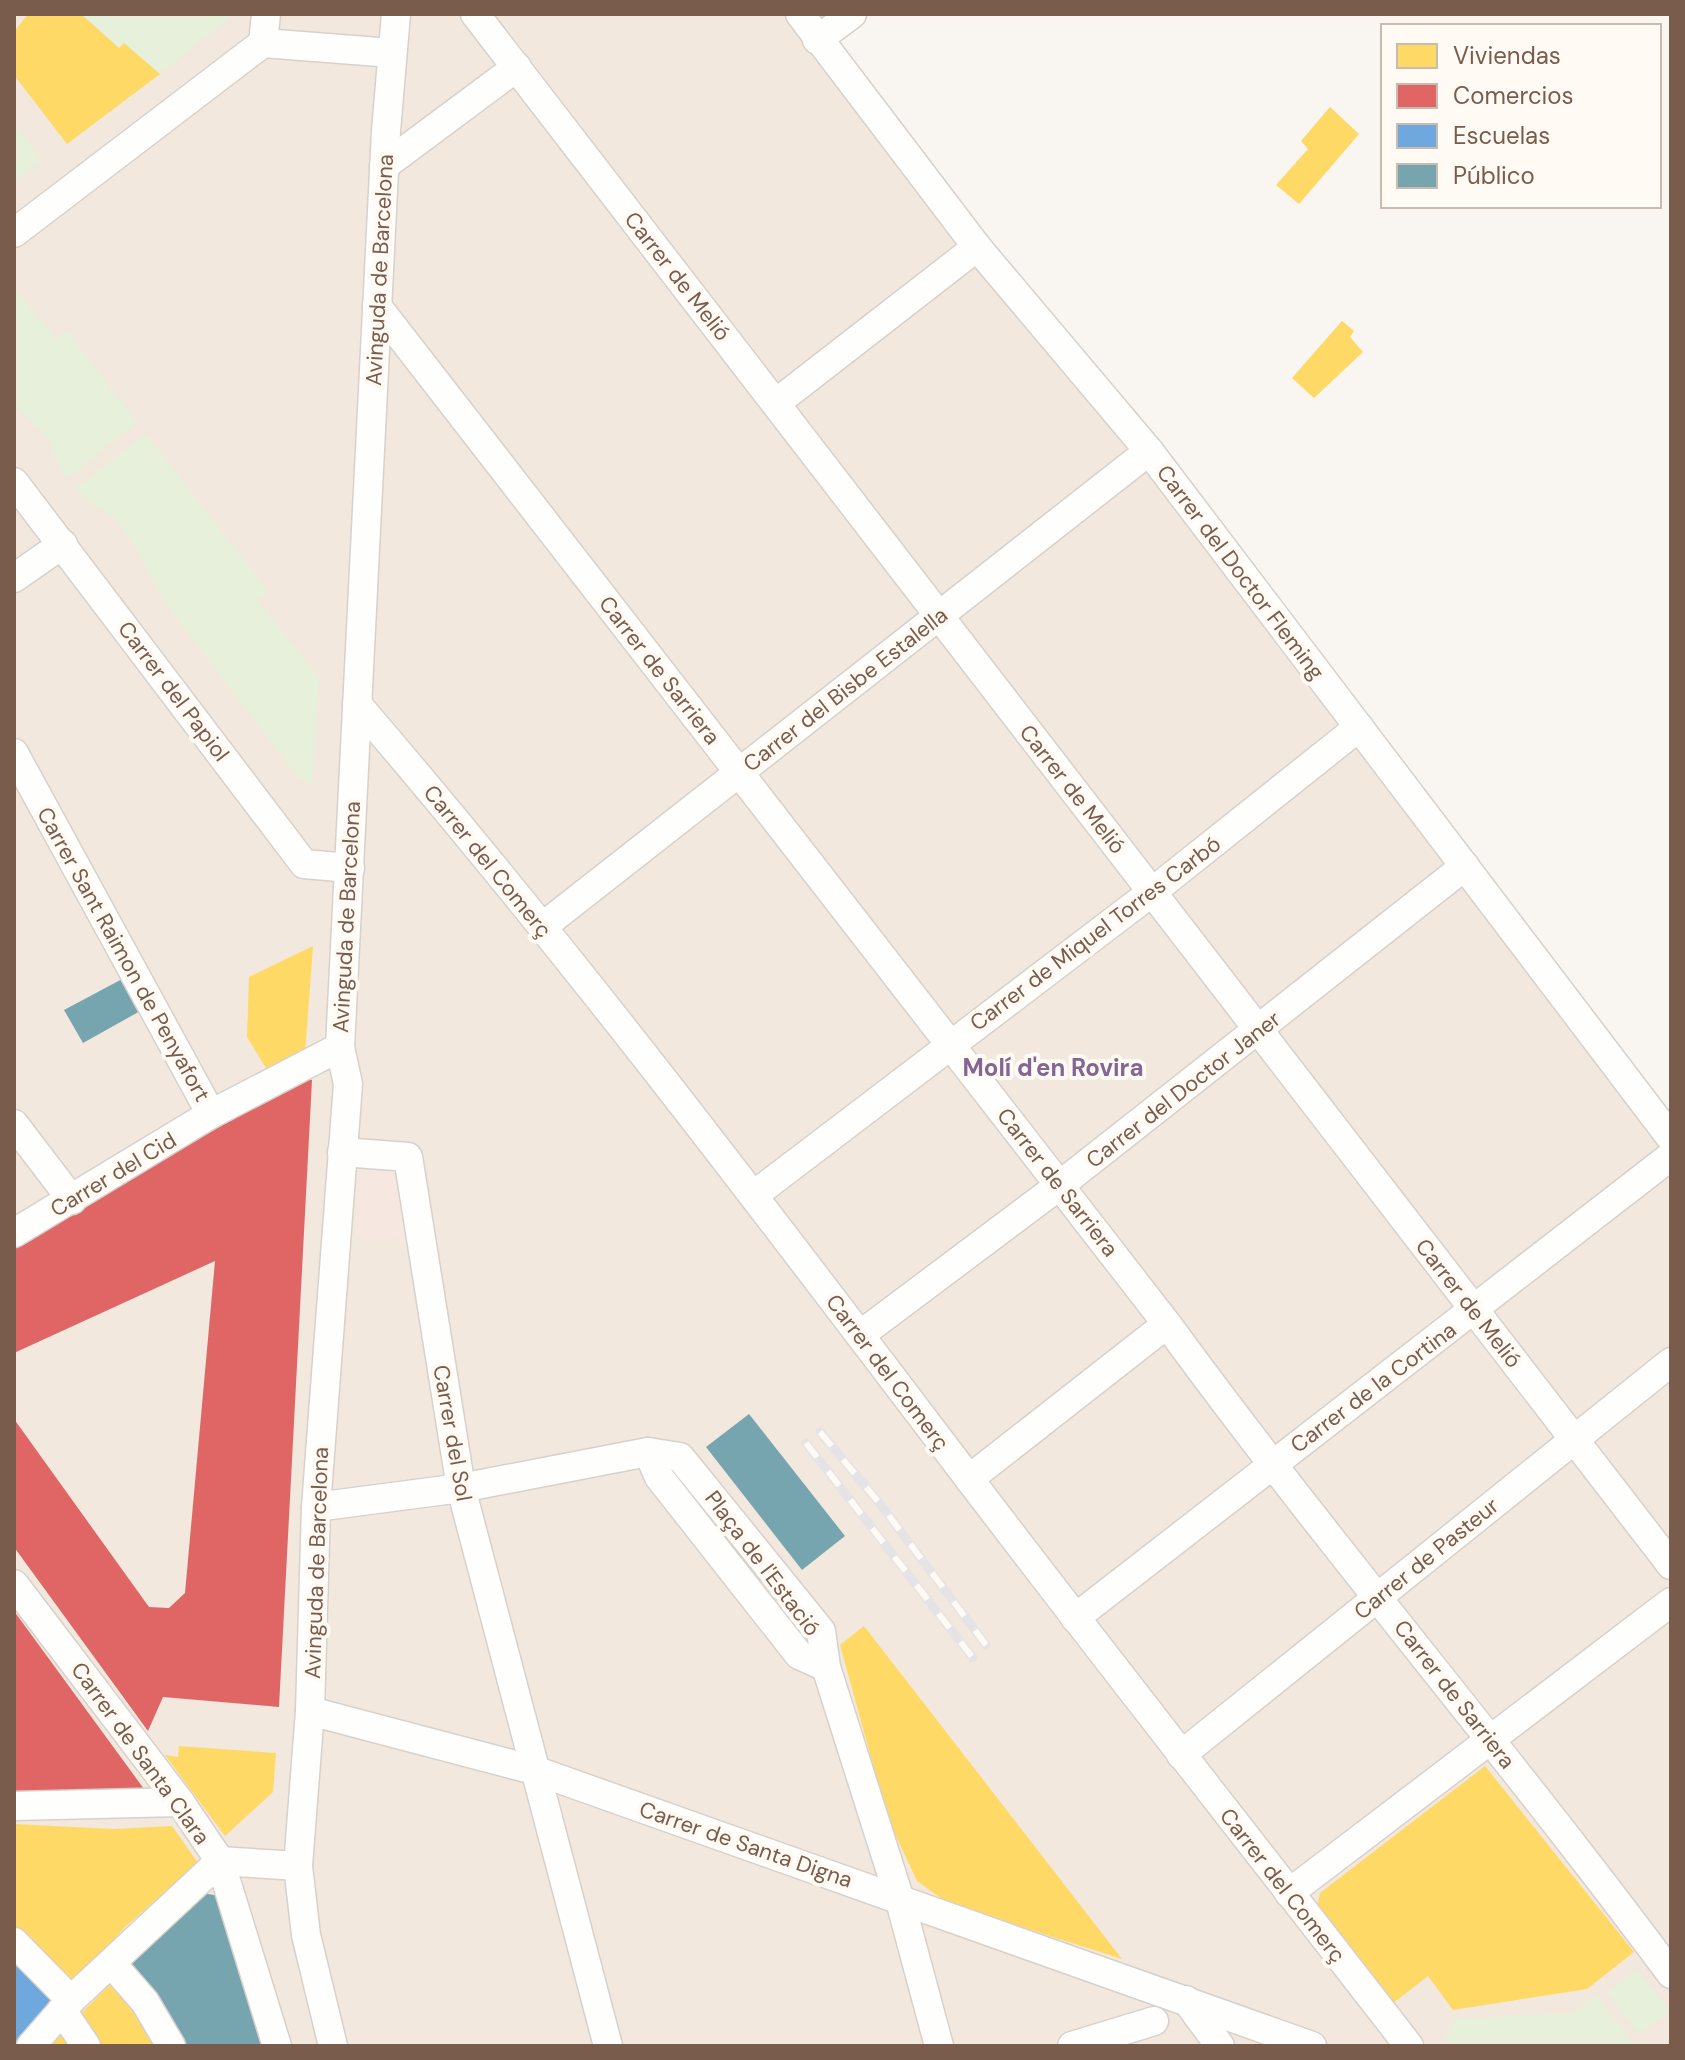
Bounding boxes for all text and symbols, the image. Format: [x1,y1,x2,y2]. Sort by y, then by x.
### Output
legend [1381,24,1661,208]
text: Viviendas [1453,40,1561,71]
text: Comercios [1453,80,1574,111]
text: Escuelas [1453,120,1550,151]
street label: Avinguda de Barcelona [359,153,400,387]
text: Público [1453,160,1535,191]
street label: Carrer de Melió [618,206,737,347]
street label: Carrer del Doctor Fleming [1150,459,1331,686]
street label: Carrer de Sarriera [592,590,727,751]
street label: Carrer del Bisbe Estalella [737,601,953,778]
street label: Carrer del Papiol [111,615,236,767]
street label: Carrer de Melió [1013,719,1132,860]
street label: Carrer del Comerç [417,779,558,944]
street label: Avinguda de Barcelona [326,800,367,1034]
street label: Carrer Sant Raimon de Penyafort [30,802,217,1107]
street label: Carrer de Miquel Torres Carbó [964,829,1227,1037]
street label: Carrer del Doctor Janer [1080,1004,1286,1174]
district label: Molí d'en Rovira [963,1052,1143,1083]
street label: Carrer de Sarriera [990,1102,1125,1263]
street label: Carrer del Cid [45,1125,182,1223]
street label: Carrer de Melió [1409,1233,1528,1374]
street label: Carrer del Comerç [819,1288,956,1456]
street label: Carrer de la Cortina [1285,1316,1462,1459]
street label: Carrer del Sol [426,1363,479,1503]
street label: Avinguda de Barcelona [298,1446,335,1680]
street label: Plaça de l'Estació [698,1485,827,1642]
street label: Carrer de Pasteur [1348,1491,1505,1626]
street label: Carrer de Sarriera [1387,1614,1522,1775]
street label: Carrer de Santa Clara [65,1656,217,1850]
street label: Carrer de Santa Digna [636,1794,856,1895]
street label: Carrer del Comerç [1213,1802,1352,1968]

